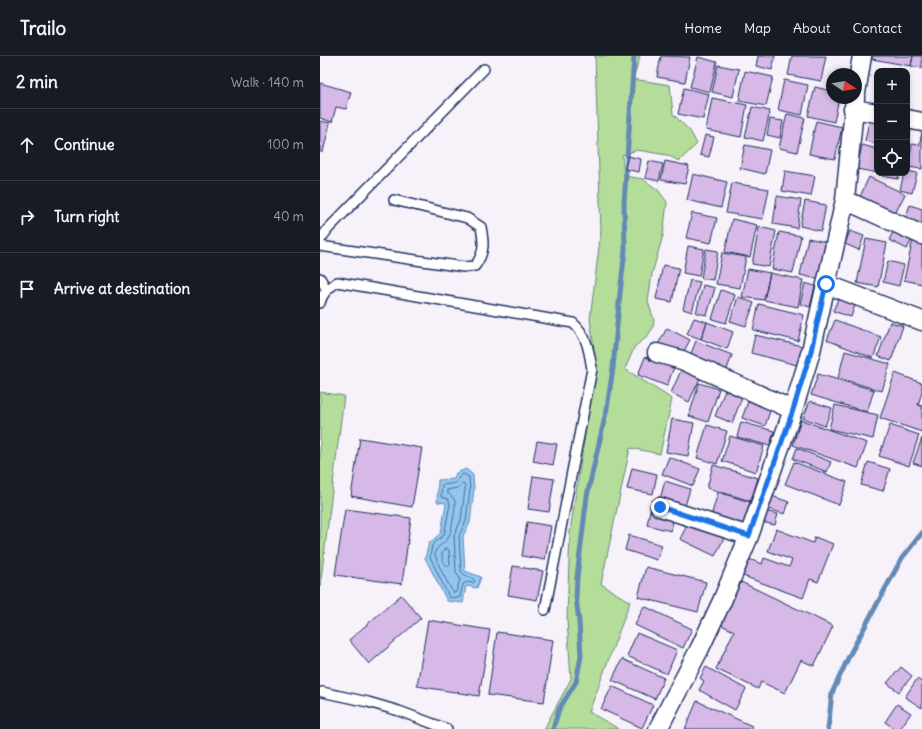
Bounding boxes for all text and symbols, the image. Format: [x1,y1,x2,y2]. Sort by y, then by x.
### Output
text: Trailo [20,16,66,40]
text: Home [684,19,722,37]
text: Map [744,19,771,37]
text: About [793,19,831,37]
text: Contact [853,19,902,37]
north arrow [826,68,862,104]
map controls [874,68,910,176]
button: + [874,68,910,104]
text: 2 min [16,71,58,93]
text: Walk · 140 m [231,74,304,91]
button: − [874,104,910,140]
icon: ahead [16,134,38,156]
text: Continue [54,135,115,154]
text: 100 m [267,136,304,153]
button: locate [874,140,910,176]
icon: right [16,206,38,228]
text: Turn right [54,207,119,226]
text: 40 m [273,208,304,225]
route start [817,275,835,293]
icon: arrive [16,278,38,300]
text: Arrive at destination [54,279,190,298]
route end [651,498,669,516]

